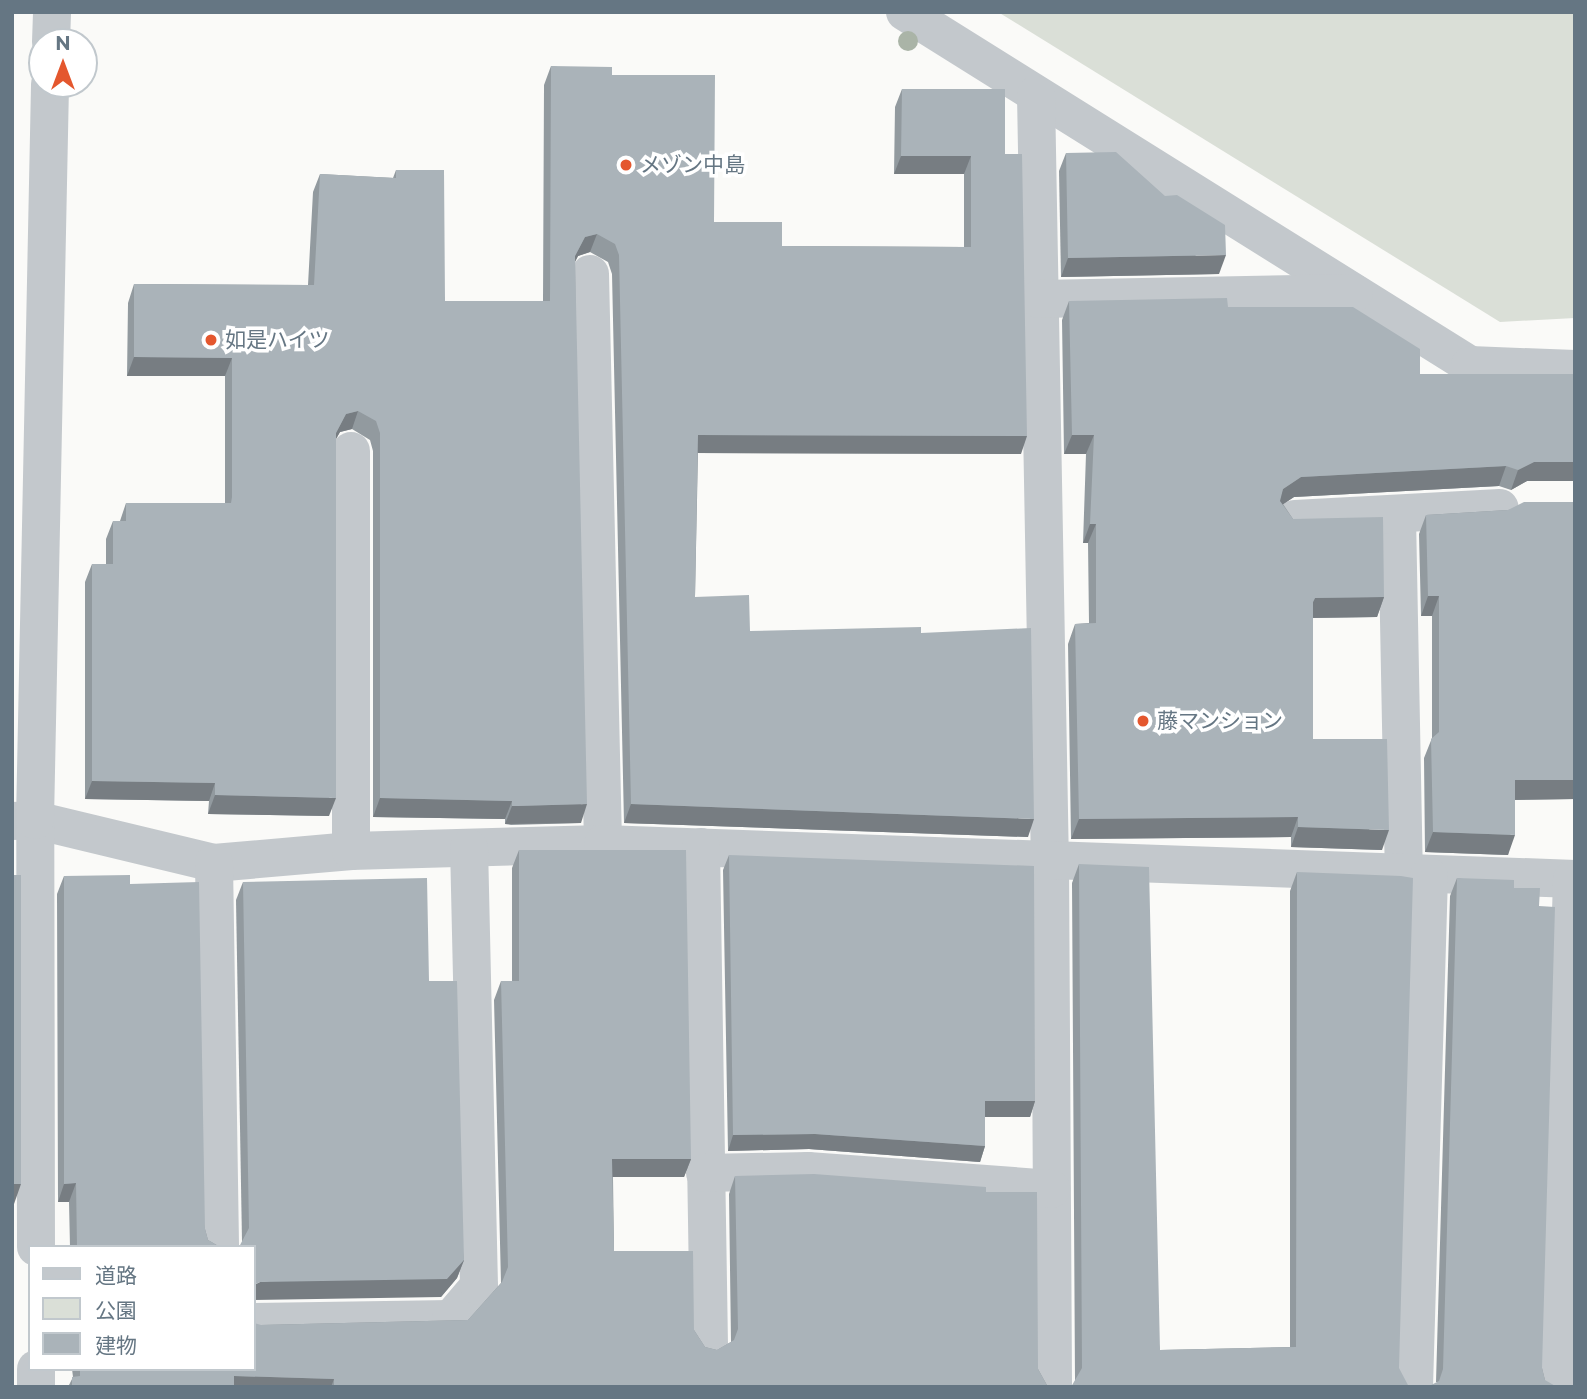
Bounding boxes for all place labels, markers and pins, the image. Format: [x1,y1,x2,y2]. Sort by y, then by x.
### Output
place label: メゾン中島 [640,152,745,178]
marker: メゾン中島 [618,157,634,173]
place label: 如是ハイツ [225,327,330,353]
marker: 如是ハイツ [203,332,219,348]
place label: 藤マンション [1157,708,1283,734]
marker: 藤マンション [1135,713,1151,729]

